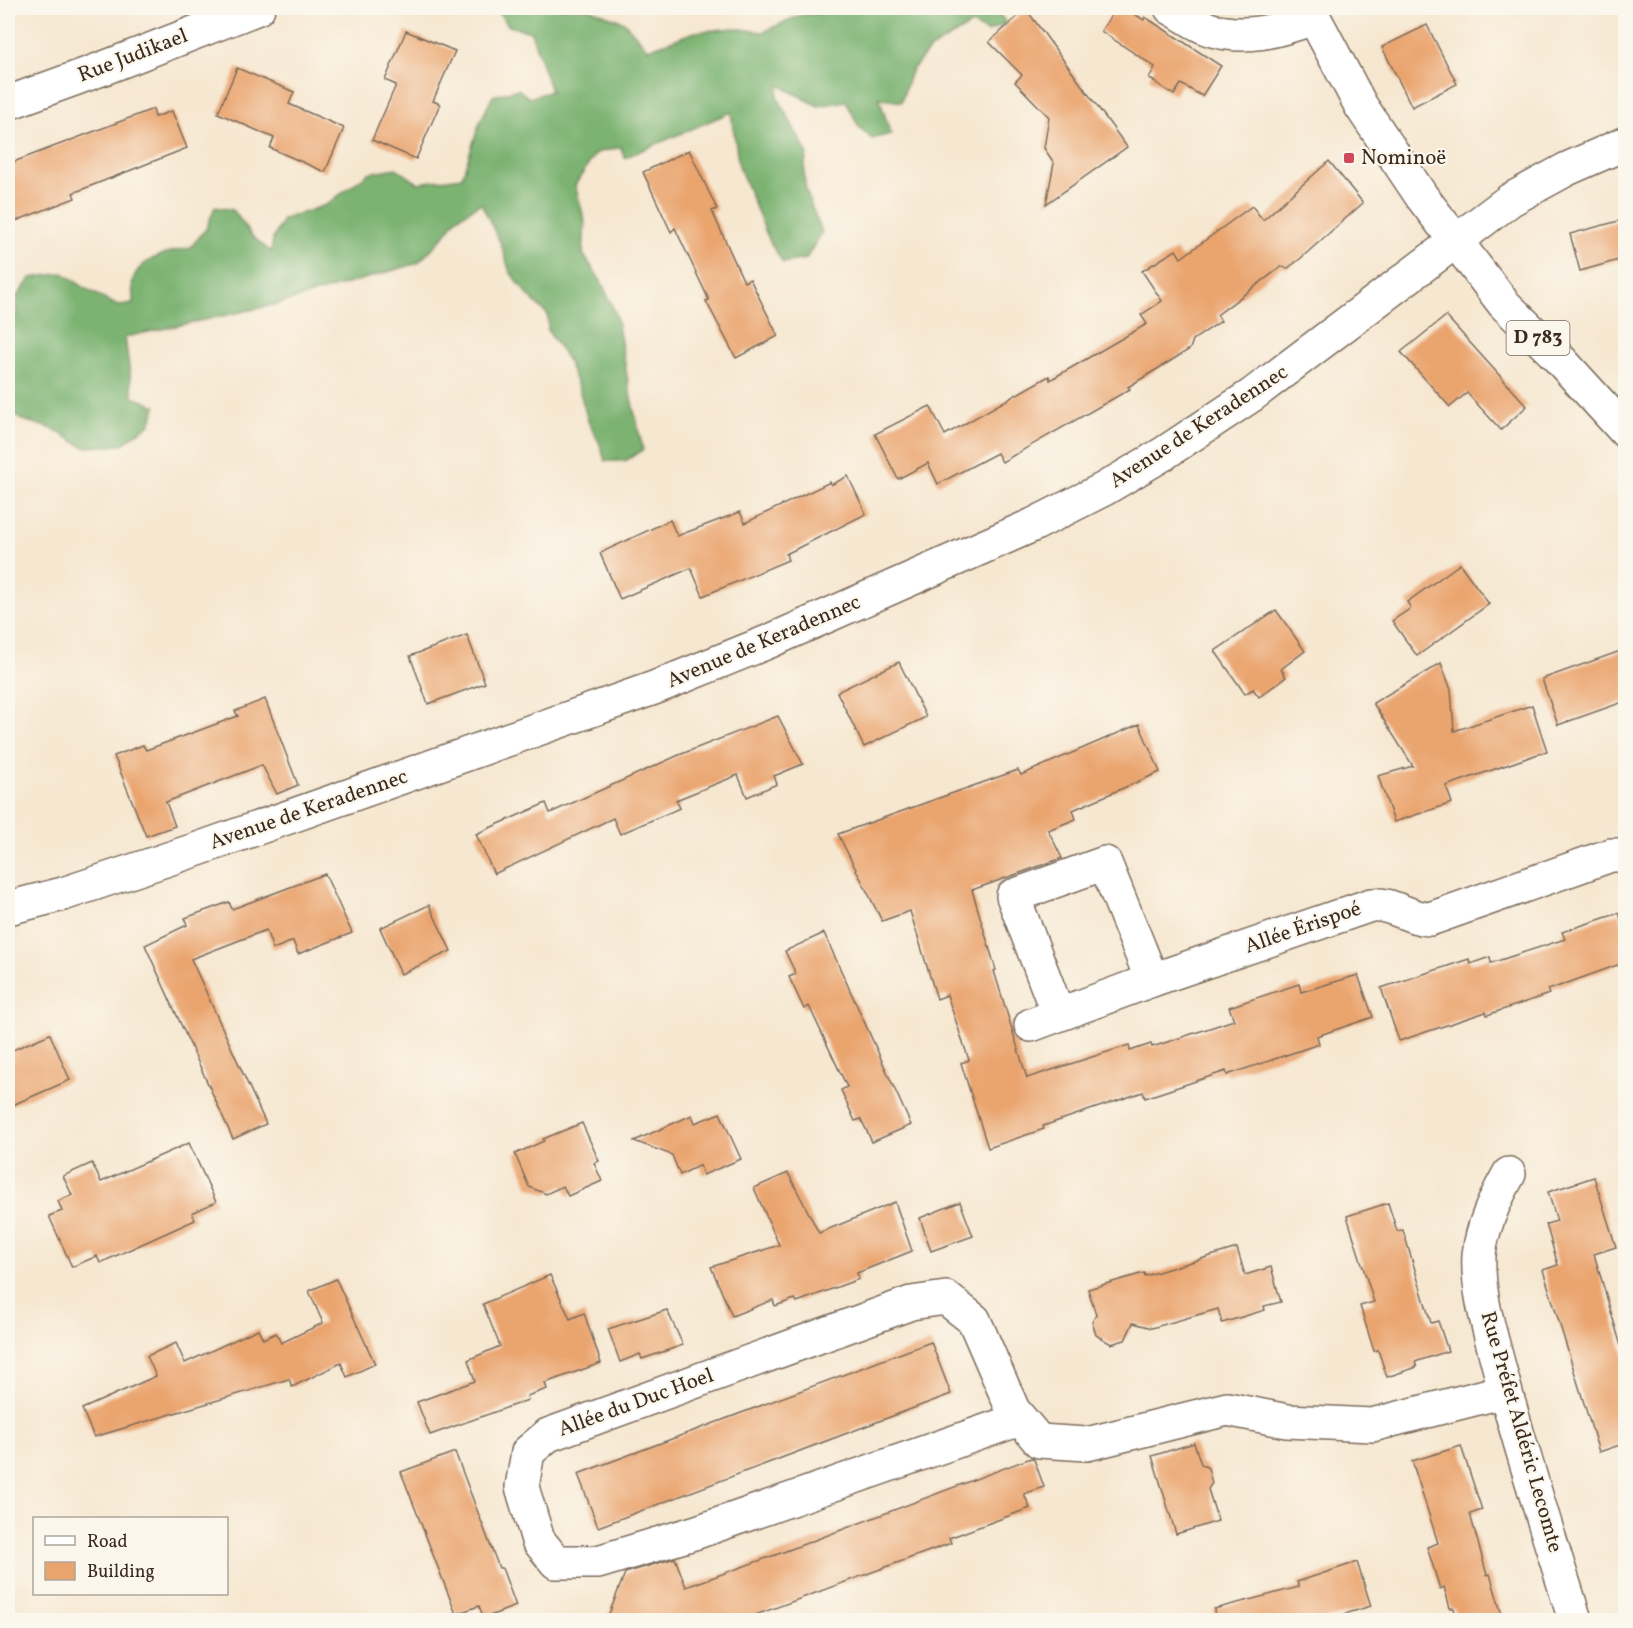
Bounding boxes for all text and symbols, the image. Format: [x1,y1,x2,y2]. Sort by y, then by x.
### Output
street label: Rue Judikael [74,22,192,90]
place label: Nominoë [1361,144,1446,173]
marker: Nominoë [1342,151,1356,165]
road number: D 783 [1506,321,1570,355]
street label: Avenue de Keradennec [1104,358,1294,496]
street label: Avenue de Keradennec [663,588,865,696]
street label: Avenue de Keradennec [206,762,412,858]
street label: Allée Érispoé [1241,895,1365,961]
street label: Rue Préfet Aldéric Lecomte [1473,1308,1569,1556]
street label: Allée du Duc Hoel [554,1361,718,1445]
legend [33,1517,228,1595]
text: Road [87,1530,128,1555]
text: Building [87,1560,155,1585]

